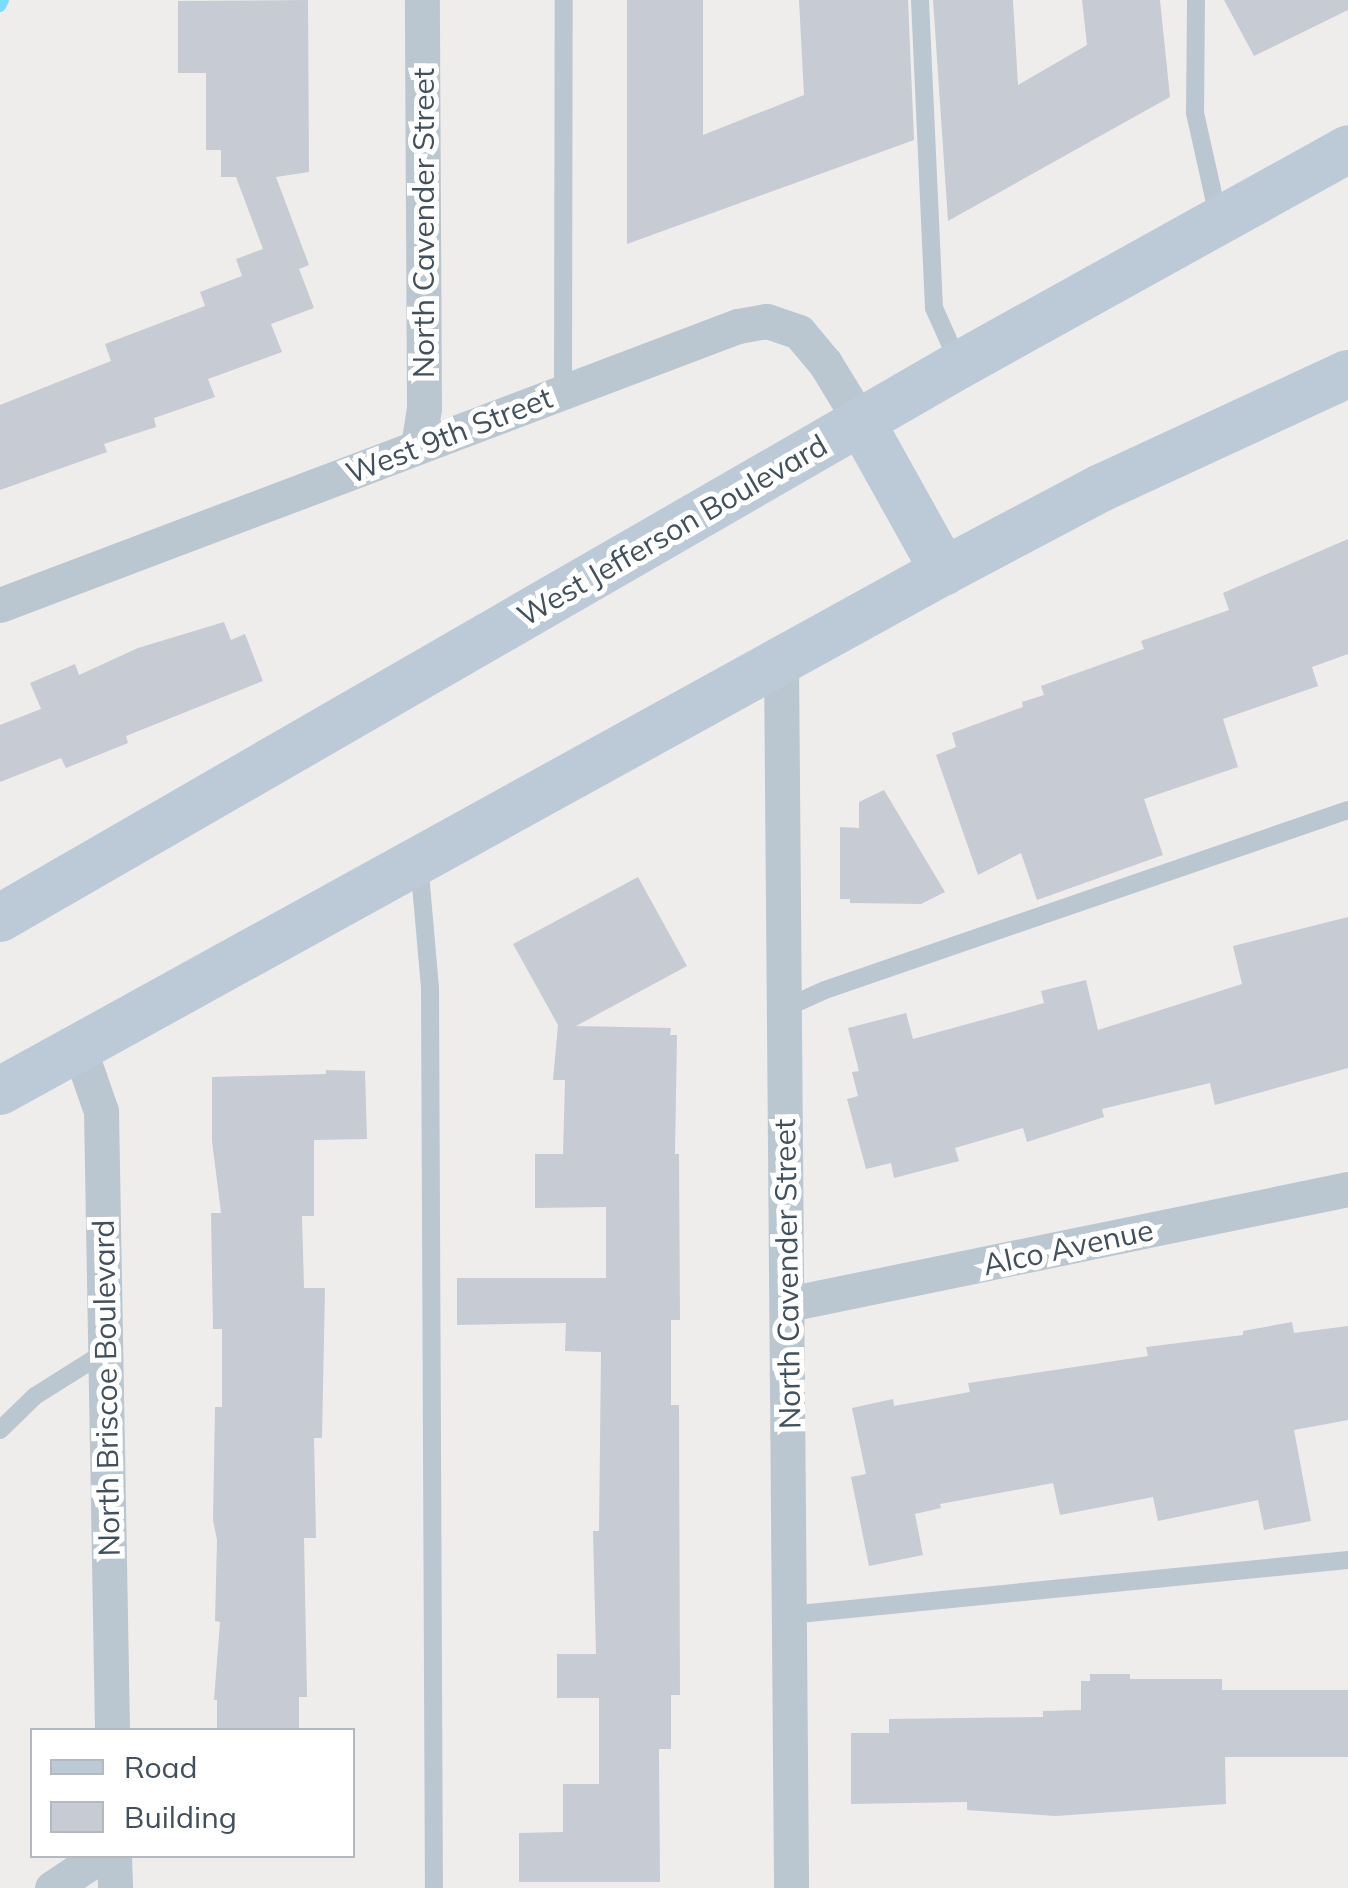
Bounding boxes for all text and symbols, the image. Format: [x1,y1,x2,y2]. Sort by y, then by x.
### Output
street label: North Cavender Street [405,68,441,378]
street label: West 9th Street [341,379,557,491]
street label: West Jefferson Boulevard [511,427,833,633]
street label: North Cavender Street [766,1118,808,1430]
street label: Alco Avenue [980,1211,1156,1283]
street label: North Briscoe Boulevard [85,1219,127,1557]
legend [30,1728,355,1858]
text: Road [124,1748,198,1786]
text: Building [124,1798,237,1836]

